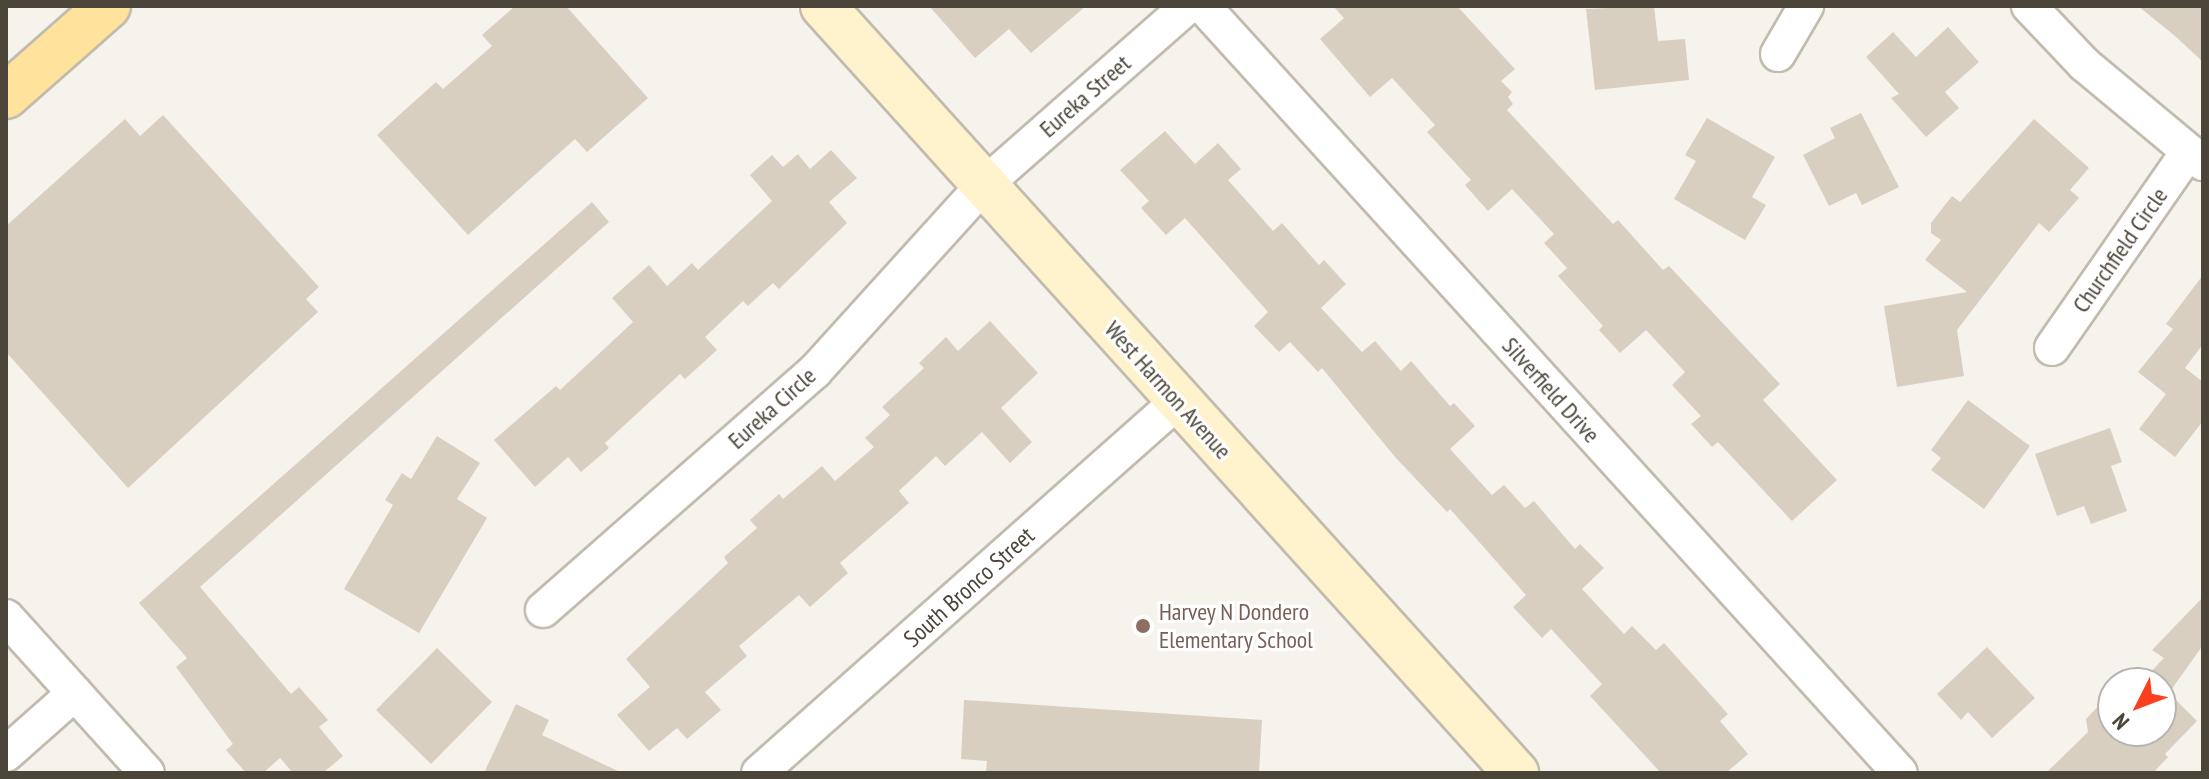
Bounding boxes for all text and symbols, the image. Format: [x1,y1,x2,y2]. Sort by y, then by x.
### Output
street label: Eureka Street [1034,49,1136,143]
street label: Churchfield Circle [2066,182,2174,318]
street label: West Harmon Avenue [1098,315,1238,465]
street label: Silverfield Drive [1496,331,1606,449]
street label: Eureka Circle [722,361,822,455]
street label: South Bronco Street [898,521,1040,653]
place label: Harvey N Dondero Elementary School [1159,598,1313,654]
marker: Harvey N Dondero Elementary School [1134,617,1152,635]
north arrow [2097,667,2177,747]
text: N [2106,708,2135,736]

